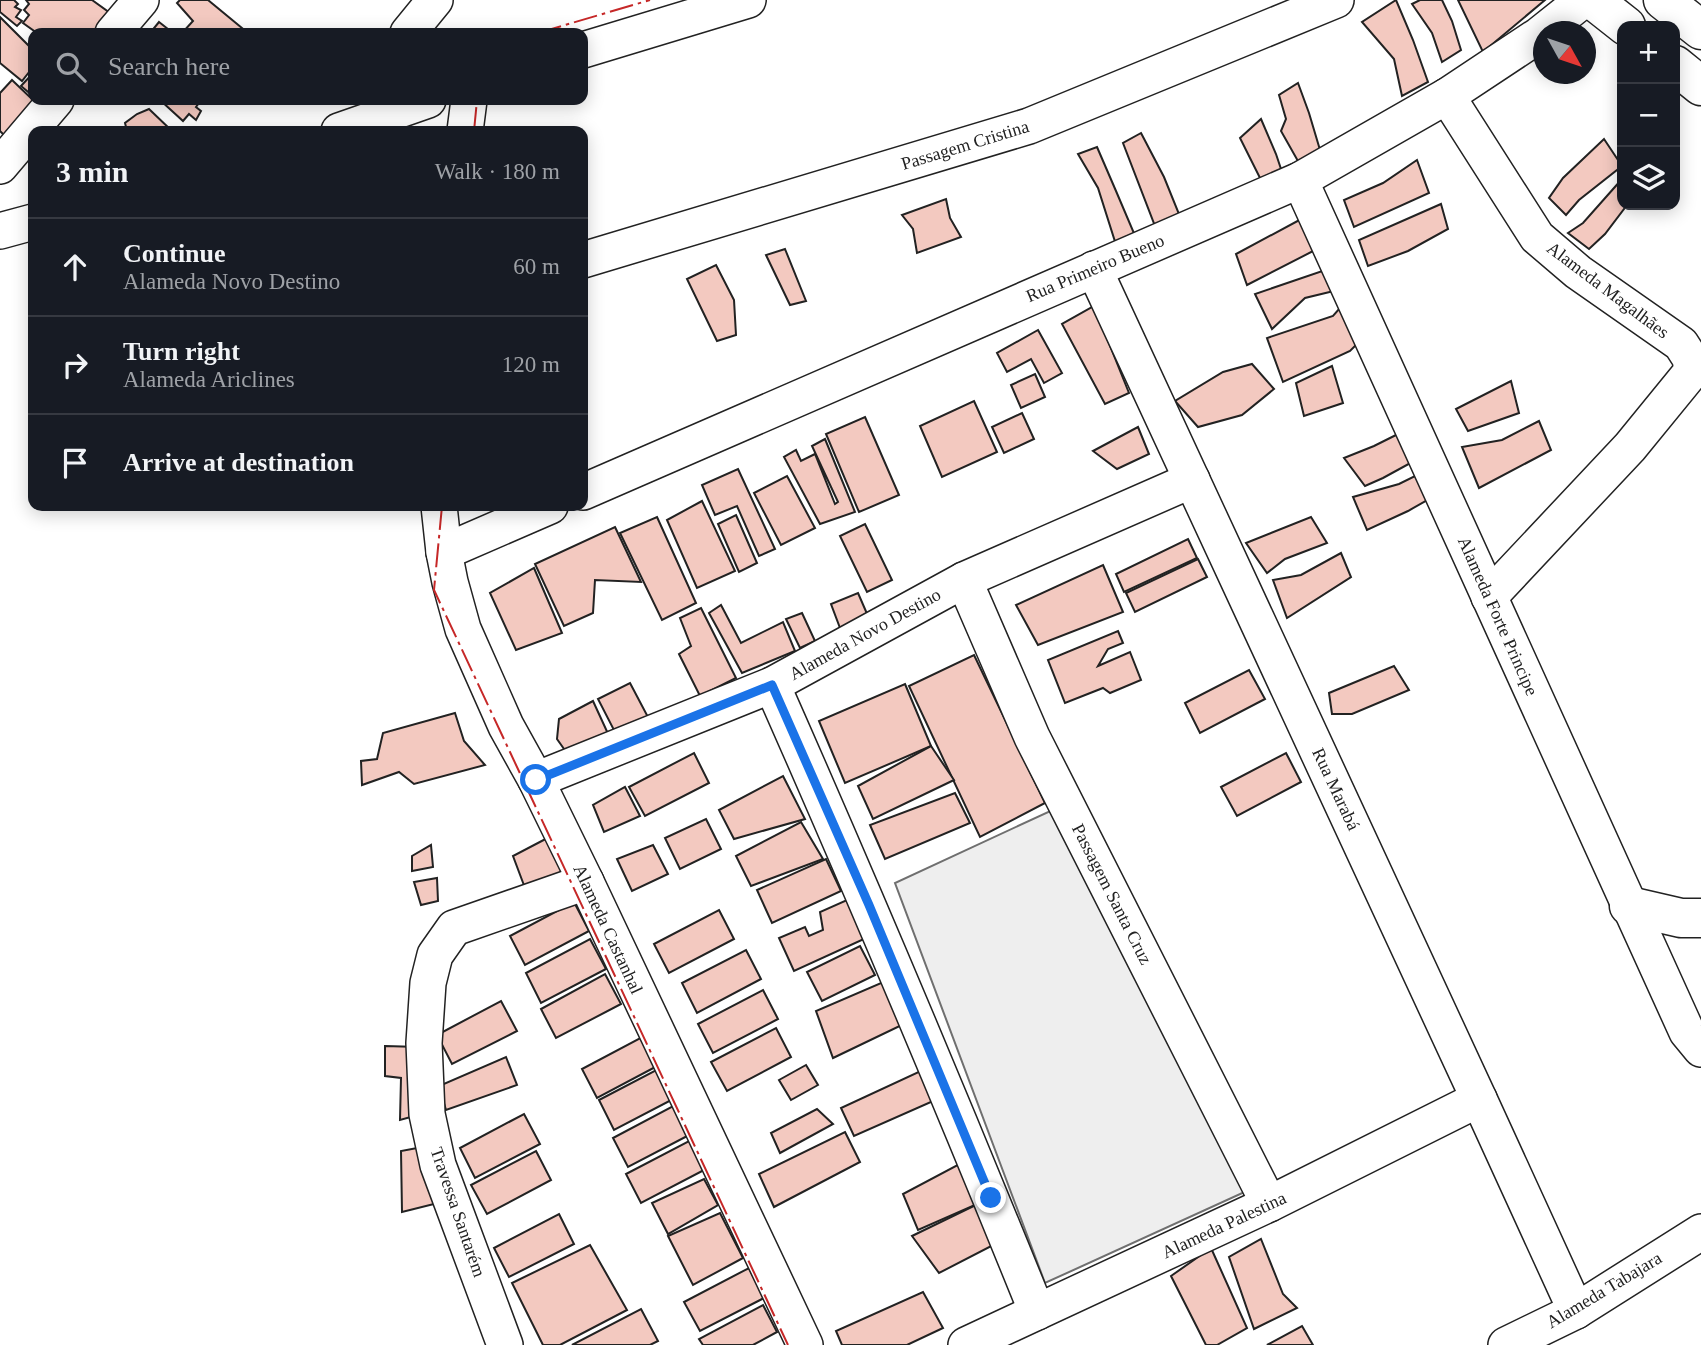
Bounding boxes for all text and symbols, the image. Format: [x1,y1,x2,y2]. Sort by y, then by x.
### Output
north arrow [1533,21,1596,84]
map controls [1617,21,1680,210]
button: + [1617,21,1680,84]
search box [28,28,588,105]
icon: search [52,48,90,86]
text: Search here [108,52,230,81]
button: − [1617,84,1680,147]
street label: Passagem Cristina [899,116,1031,174]
button: layers [1617,147,1680,210]
text: 3 min [56,155,129,188]
text: Walk · 180 m [435,159,560,184]
street label: Rua Primeiro Bueno [1023,230,1167,306]
street label: Alameda Magalhães [1543,238,1673,342]
text: Continue [123,239,226,268]
icon: ahead [56,248,94,286]
text: 60 m [513,254,560,279]
text: Alameda Novo Destino [123,269,340,294]
text: Turn right [123,337,240,366]
icon: right [56,346,94,384]
text: 120 m [502,352,560,377]
text: Alameda Ariclines [123,367,295,392]
icon: arrive [56,444,94,482]
text: Arrive at destination [123,448,354,477]
street label: Alameda Forte Principe [1454,533,1542,699]
street label: Alameda Novo Destino [786,584,944,684]
street label: Rua Marabá [1308,745,1364,833]
route start [520,764,551,795]
street label: Passagem Santa Cruz [1068,820,1156,968]
street label: Alameda Castanhal [569,861,647,997]
street label: Travessa Santarém [426,1145,490,1279]
route end [975,1182,1006,1213]
street label: Alameda Palestina [1159,1188,1289,1262]
street label: Alameda Tabajara [1543,1248,1665,1332]

